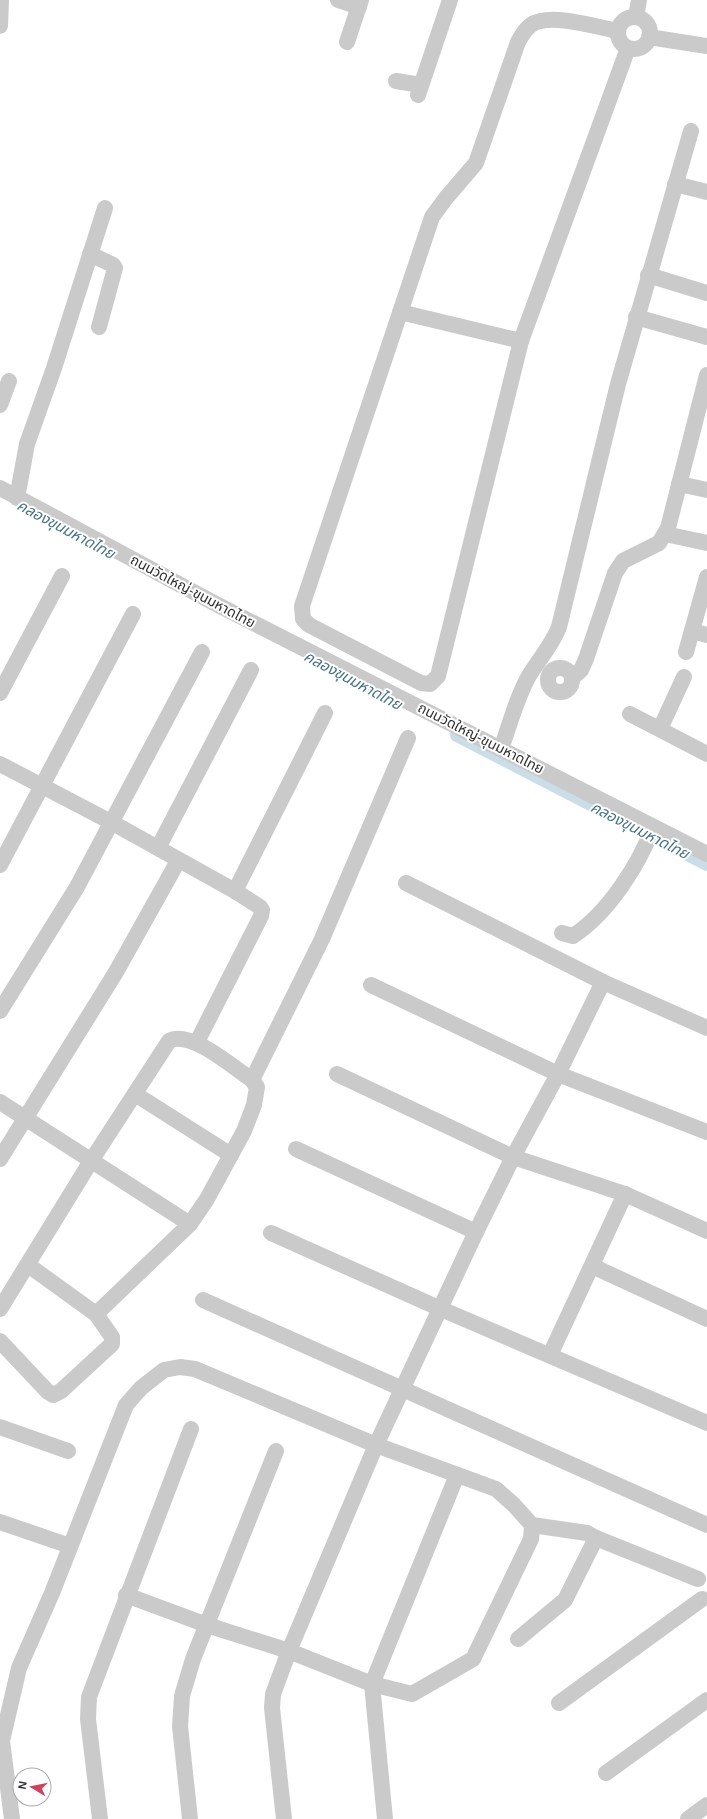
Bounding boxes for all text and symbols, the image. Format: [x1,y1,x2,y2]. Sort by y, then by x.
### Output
water label: คลองขุนมหาดไทย [14,496,119,563]
street label: ถนนวัดใหญ่-ขุนมหาดไทย [127,551,258,632]
water label: คลองขุนมหาดไทย [301,647,406,714]
street label: ถนนวัดใหญ่-ขุนมหาดไทย [415,699,547,778]
water label: คลองขุนมหาดไทย [588,798,693,863]
north arrow [12,1767,52,1807]
text: N [16,1780,29,1790]

